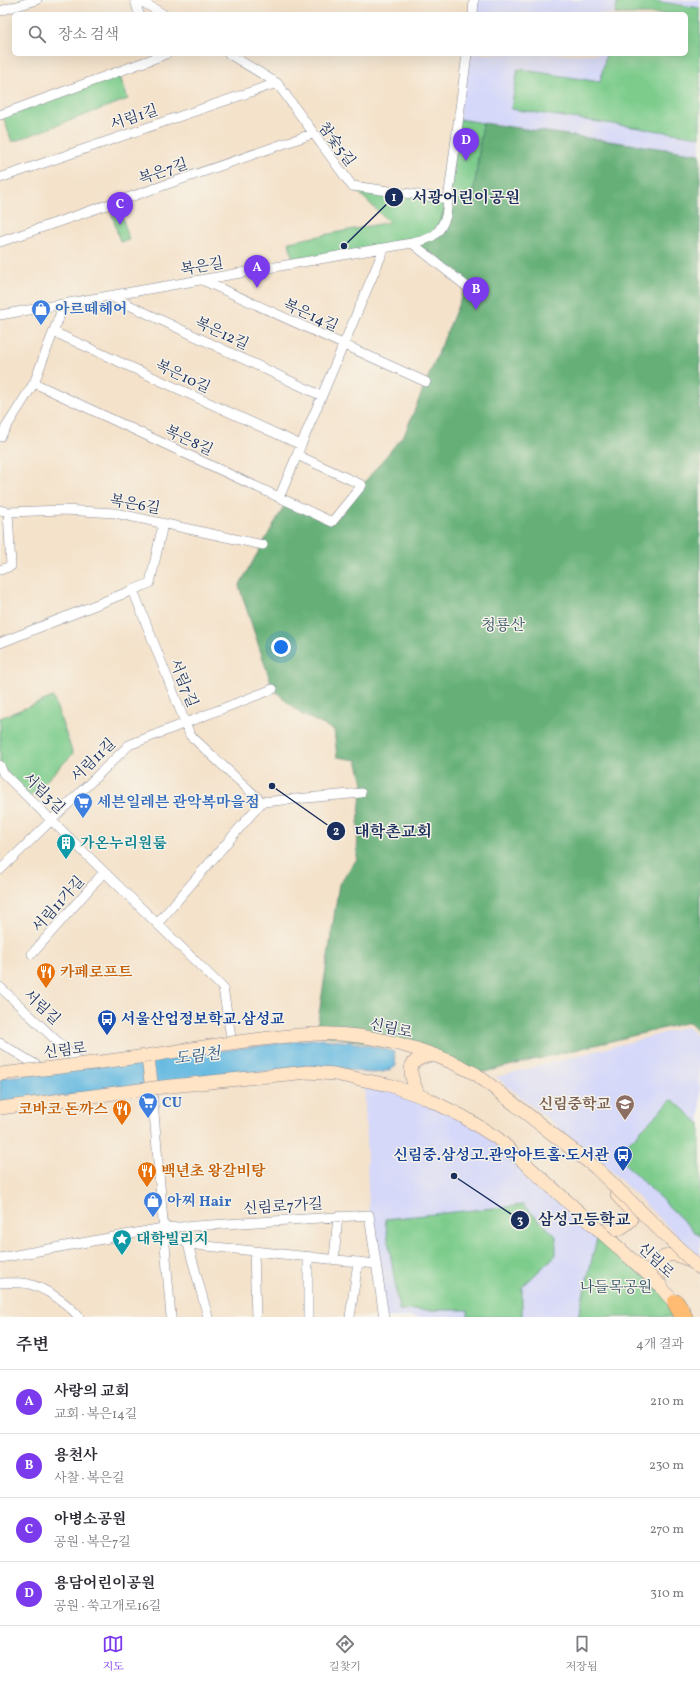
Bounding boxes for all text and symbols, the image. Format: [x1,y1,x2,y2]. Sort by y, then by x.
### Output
search box [12,12,688,56]
icon: search [26,23,48,45]
text: 장소 검색 [58,25,119,46]
street label: 서림1길 [108,100,161,136]
street label: 참숯5길 [312,118,359,171]
pin: D [453,128,479,161]
street label: 복은7길 [136,154,191,191]
callout: 서광어린이공원 [384,183,528,211]
text: 서광어린이공원 [412,188,520,210]
text: 1 [392,190,397,206]
pin: C [107,192,133,225]
street label: 복은길 [179,253,225,282]
pin: A [244,255,270,288]
pin: B [463,277,489,310]
street label: 복은14길 [280,295,341,338]
shop icon: 아르떼헤어 [30,298,52,326]
place label: 아르떼헤어 [55,300,127,321]
street label: 복은12길 [191,313,252,356]
street label: 복은10길 [152,356,213,399]
street label: 복은8길 [161,421,216,462]
street label: 복은6길 [108,491,162,520]
park label: 청룡산 [481,616,525,637]
your location [271,637,291,657]
street label: 서림7길 [163,656,202,711]
street label: 서림11길 [67,734,121,788]
street label: 서림3길 [17,769,69,819]
supermarket icon: 세븐일레븐 관악복마을점 [72,791,94,819]
place label: 세븐일레븐 관악복마을점 [97,793,259,814]
callout: 대학촌교회 [326,817,439,845]
text: 대학촌교회 [354,822,432,844]
text: 2 [333,824,339,840]
building icon: 가온누리원룸 [55,832,77,860]
place label: 가온누리원룸 [80,834,167,855]
street label: 서림11가길 [28,872,90,938]
restaurant icon: 카페로프트 [35,961,57,989]
place label: 카페로프트 [60,963,133,984]
street label: 서림길 [18,986,64,1031]
bus stop icon: 서울산업정보학교.삼성교 [96,1008,118,1036]
place label: 서울산업정보학교.삼성교 [121,1010,285,1031]
street label: 신림로 [367,1015,415,1044]
street label: 신림로 [42,1038,89,1065]
water label: 도림천 [173,1043,223,1071]
supermarket icon: CU [137,1091,159,1119]
place label: CU [162,1093,182,1114]
school or university icon: 신림중학교 [614,1093,636,1121]
place label: 신림중학교 [539,1095,612,1116]
restaurant icon: 코바코 돈까스 [111,1098,133,1126]
place label: 코바코 돈까스 [18,1100,108,1121]
bus stop icon: 신림중.삼성고.관악아트홀·도서관 [612,1144,634,1172]
place label: 신림중.삼성고.관악아트홀·도서관 [393,1146,609,1167]
restaurant icon: 백년초 왕갈비탕 [136,1160,158,1188]
place label: 백년초 왕갈비탕 [161,1162,266,1183]
shop icon: 아찌 Hair [142,1190,164,1218]
place label: 아찌 Hair [167,1192,231,1213]
street label: 신림로7가길 [243,1194,324,1221]
callout: 삼성고등학교 [510,1206,639,1234]
text: 삼성고등학교 [538,1210,631,1232]
text: 3 [517,1213,523,1229]
place icon: 대학빌리지 [111,1228,133,1256]
place label: 대학빌리지 [136,1230,208,1251]
street label: 신림로 [632,1238,678,1284]
park label: 나들목공원 [580,1278,652,1299]
text: 주변 [16,1334,49,1357]
text: 4개 결과 [636,1336,684,1354]
text: 사랑의 교회 [54,1382,129,1403]
text: A [24,1393,34,1411]
text: 210 m [650,1393,684,1411]
text: 교회 · 복은14길 [54,1406,137,1424]
text: 용천사 [54,1446,97,1467]
text: B [25,1457,33,1475]
text: 230 m [649,1457,684,1475]
text: 사찰 · 복은길 [54,1470,125,1488]
text: 아병소공원 [54,1510,126,1531]
text: C [25,1521,33,1539]
text: 270 m [650,1521,684,1539]
text: 공원 · 복은7길 [54,1534,131,1552]
text: 용담어린이공원 [54,1574,155,1595]
text: D [24,1585,34,1603]
text: 310 m [650,1585,684,1603]
text: 공원 · 쑥고개로16길 [54,1598,161,1616]
tab: 지도 [102,1633,124,1675]
tab: 길찾기 [329,1633,361,1675]
tab: 저장됨 [566,1633,598,1675]

